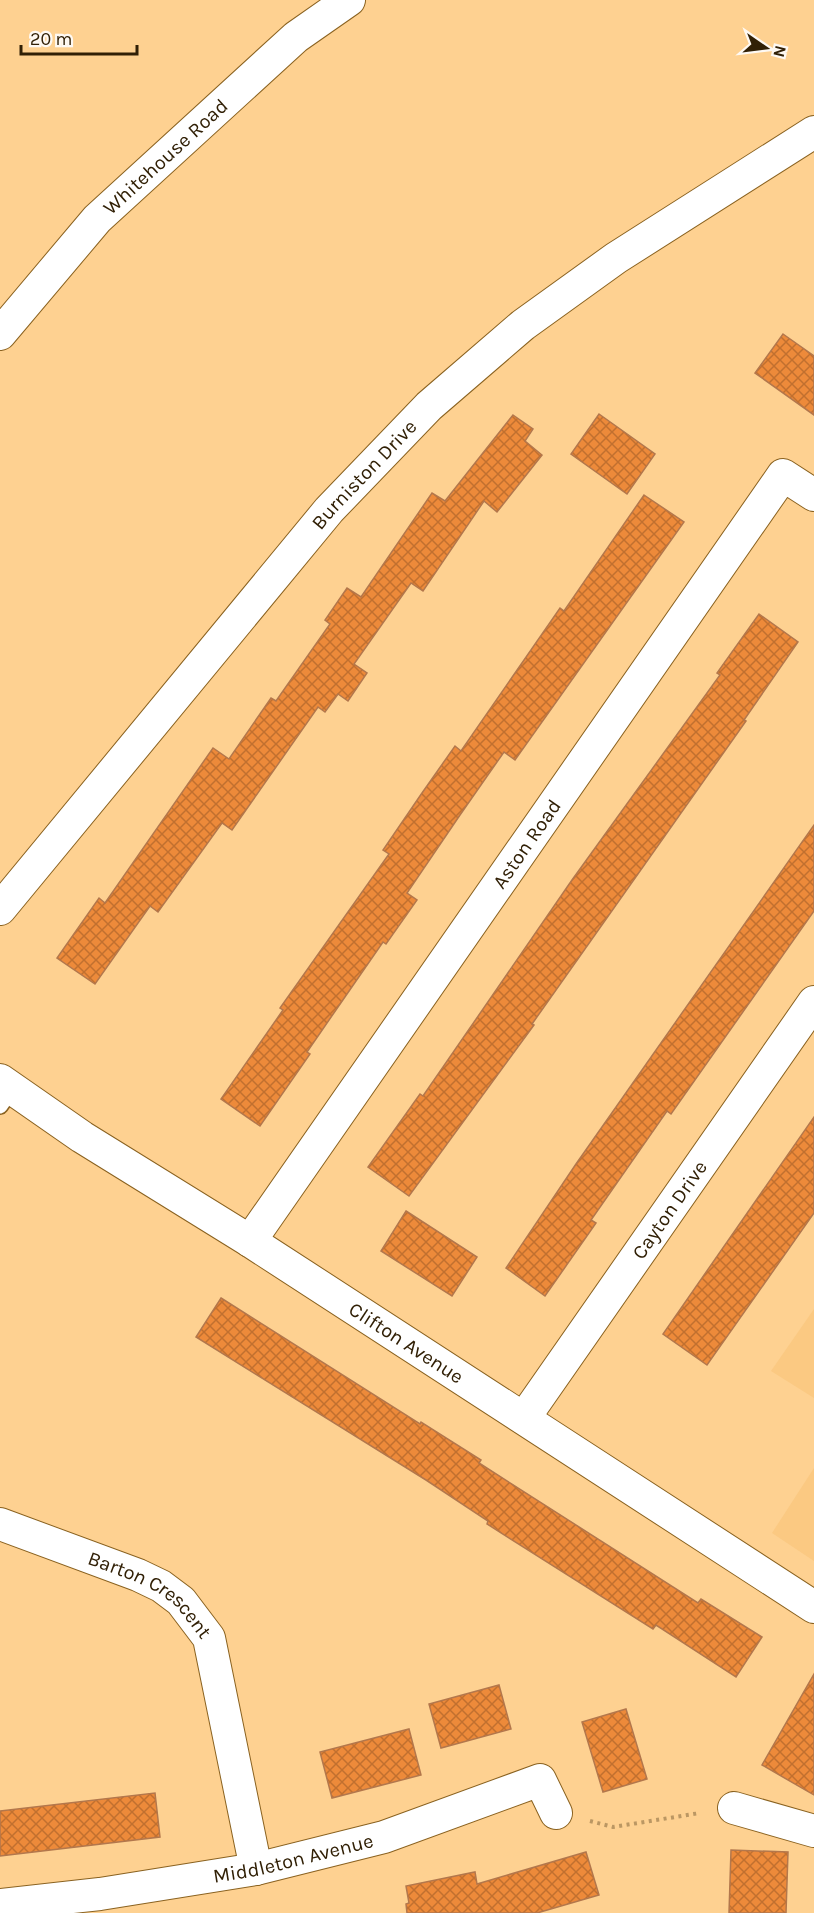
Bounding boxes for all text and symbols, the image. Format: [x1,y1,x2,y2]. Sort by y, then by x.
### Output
scale bar [21,18,136,56]
north arrow [736,18,796,78]
text: 20 m [30,28,72,50]
text: N [769,44,791,59]
street label: Whitehouse Road [99,94,233,220]
street label: Burniston Drive [307,415,422,534]
street label: Aston Road [488,795,566,893]
street label: Cayton Drive [627,1156,712,1264]
street label: Clifton Avenue [345,1297,468,1389]
street label: Barton Crescent [85,1547,216,1643]
street label: Middleton Avenue [211,1829,376,1888]

